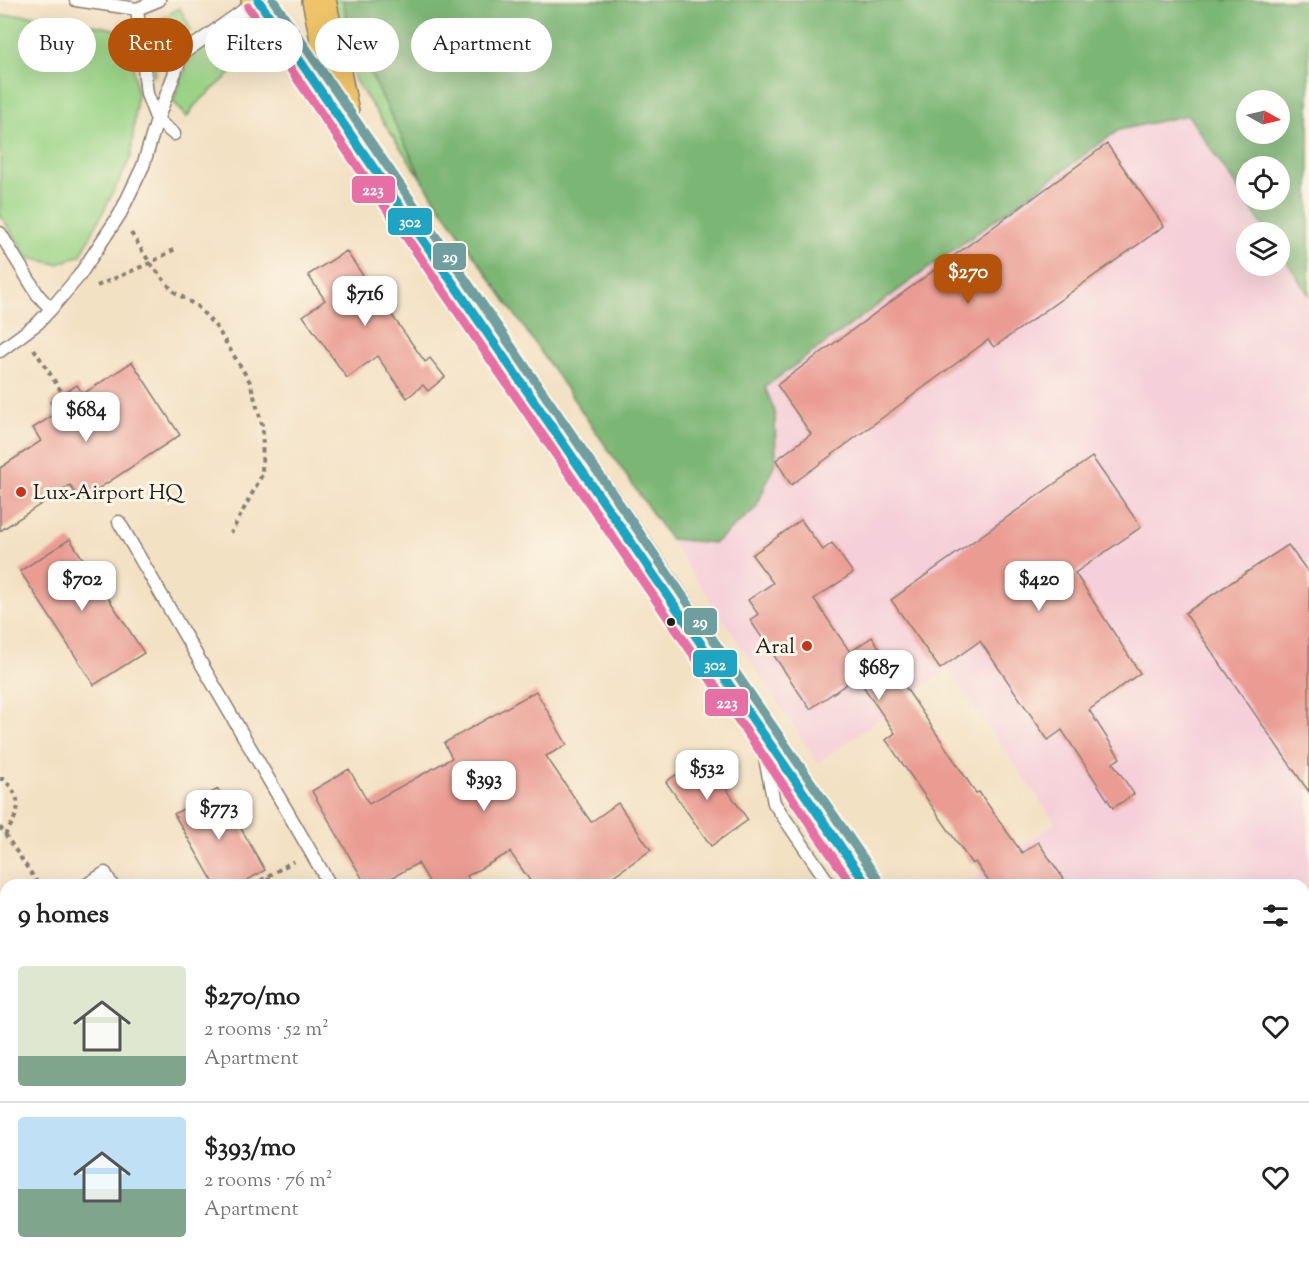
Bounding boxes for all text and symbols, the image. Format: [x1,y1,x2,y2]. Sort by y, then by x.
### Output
chip: Buy [18,18,96,72]
chip: Rent [108,18,193,72]
chip: Filters [205,18,303,72]
chip: New [315,18,399,72]
chip: Apartment [411,18,552,72]
north arrow [1236,90,1290,144]
map controls [1236,90,1290,276]
button: locate [1236,156,1290,210]
line badge: 223 [351,175,396,204]
text: 223 [362,180,384,203]
line badge: 302 [387,207,433,236]
text: 302 [399,212,422,235]
button: layers [1236,222,1290,276]
line badge: 29 [432,242,467,271]
text: 29 [442,247,458,270]
pin: $270 [932,254,1004,305]
text: $270 [948,259,988,288]
pin: $716 [329,276,401,327]
text: $716 [346,281,384,310]
pin: $684 [50,392,122,443]
text: $684 [66,397,106,426]
place label: Lux-Airport HQ [33,479,185,509]
marker: Lux-Airport HQ [14,485,28,499]
pin: $702 [46,561,118,612]
pin: $420 [1003,561,1075,612]
text: $702 [62,566,102,595]
text: $420 [1019,566,1059,595]
line badge: 29 [683,607,718,636]
text: 29 [692,612,708,635]
unlabelled marker [665,616,677,628]
place label: Aral [755,633,795,663]
marker: Aral [800,639,814,653]
line badge: 302 [692,649,738,678]
pin: $687 [843,650,915,701]
text: 302 [704,655,727,678]
text: $687 [859,655,899,684]
line badge: 223 [704,688,749,717]
text: 223 [716,693,738,716]
pin: $532 [671,750,743,801]
text: $532 [690,755,724,784]
pin: $393 [448,761,520,812]
text: $393 [466,766,502,795]
pin: $773 [183,790,255,841]
text: $773 [200,795,238,824]
text: 9 homes [18,897,109,934]
icon: filters [1259,899,1292,932]
text: $270/mo [204,979,300,1016]
icon: home [66,990,138,1062]
icon: heart [1259,1010,1292,1043]
text: 2 rooms · 52 m² [204,1016,329,1045]
text: Apartment [204,1045,299,1074]
text: $393/mo [204,1130,296,1167]
icon: home [66,1141,138,1213]
icon: heart [1259,1161,1292,1194]
text: 2 rooms · 76 m² [204,1167,332,1196]
text: Apartment [204,1196,299,1225]

